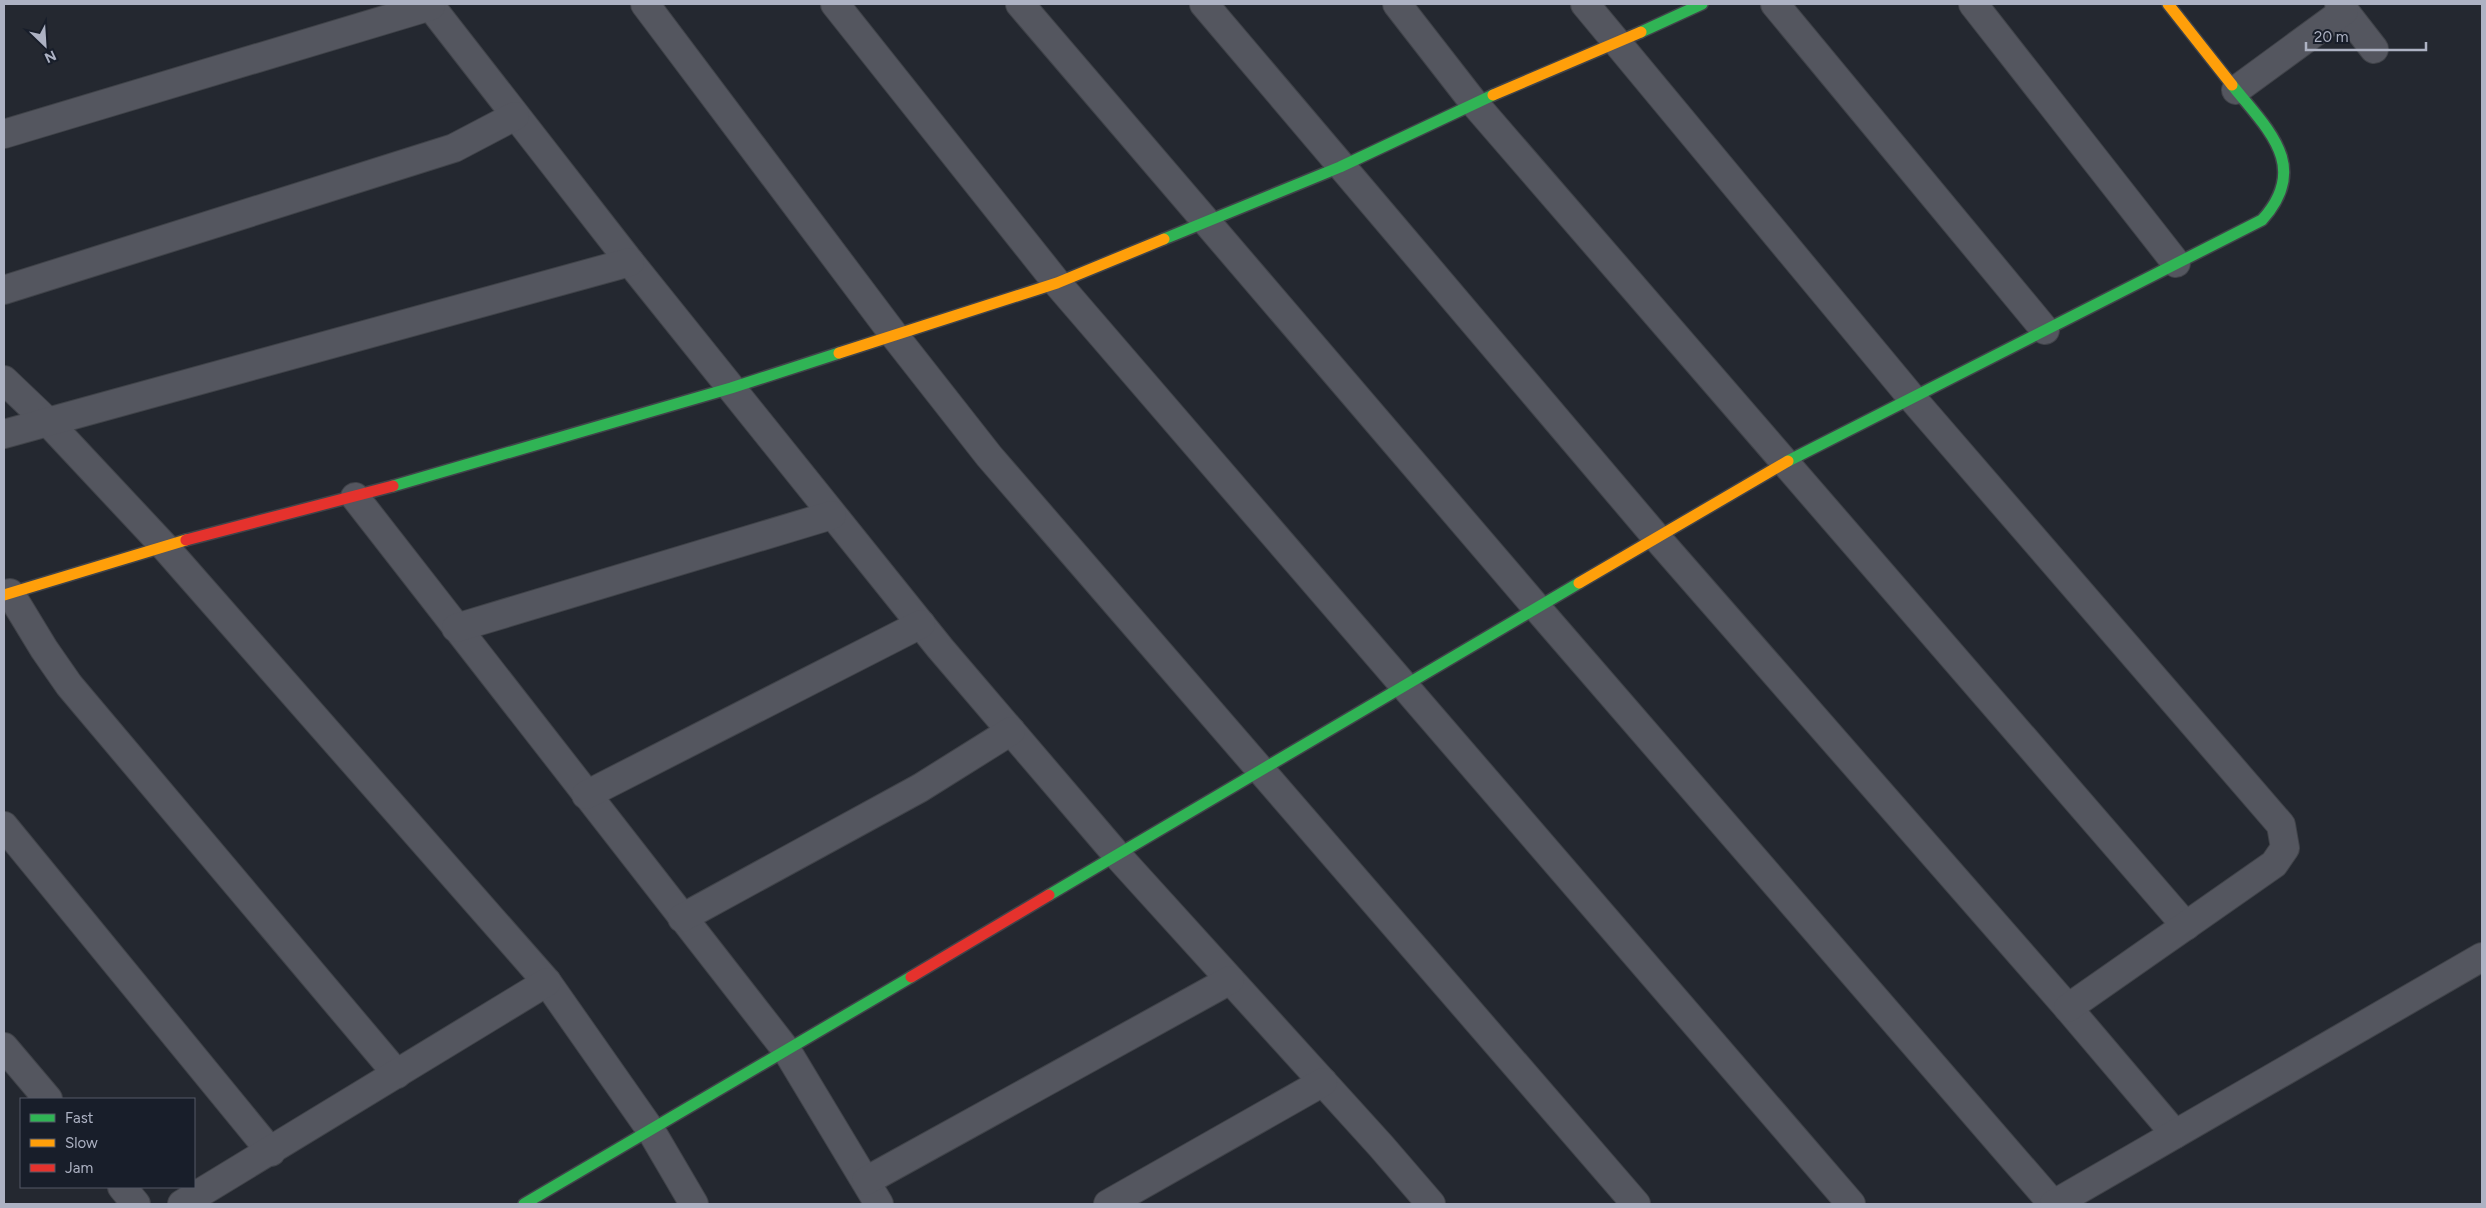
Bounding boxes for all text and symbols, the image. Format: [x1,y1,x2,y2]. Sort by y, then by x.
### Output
north arrow [20,20,70,70]
scale bar [2306,20,2426,52]
text: 20 m [2314,28,2348,46]
text: N [42,46,59,66]
legend [20,1098,195,1188]
text: Fast [65,1109,94,1127]
text: Slow [65,1134,98,1152]
text: Jam [65,1159,93,1177]

